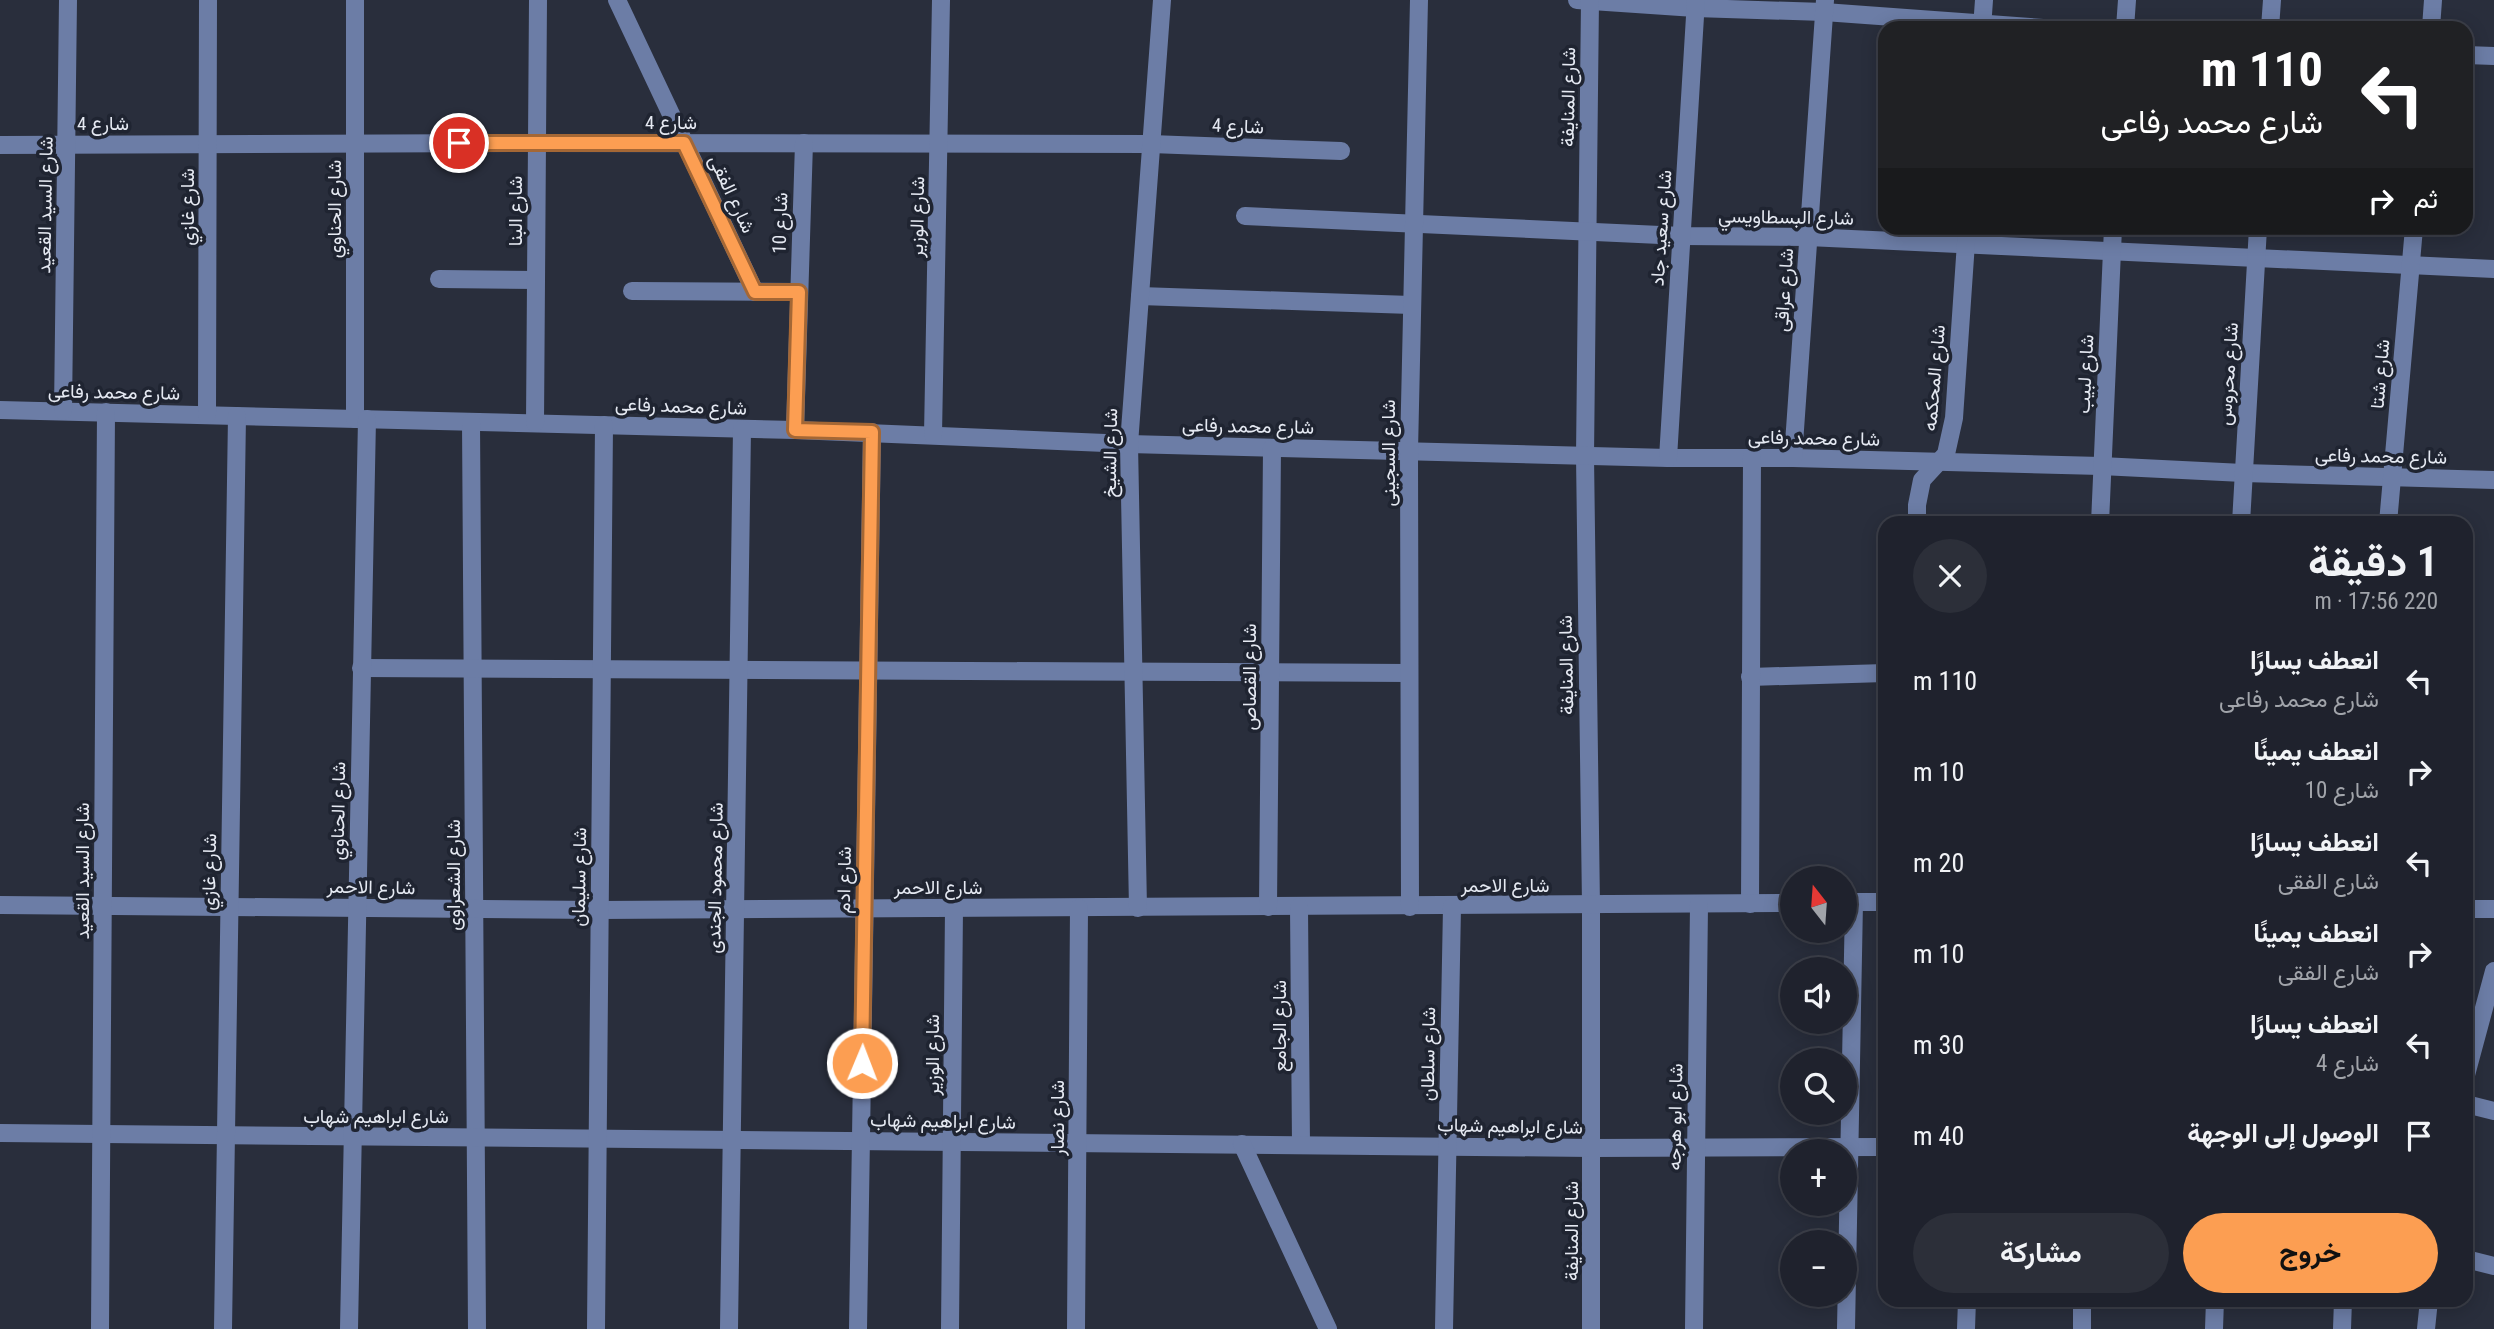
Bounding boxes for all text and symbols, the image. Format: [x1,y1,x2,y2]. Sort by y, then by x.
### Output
text: 110 m [2201,41,2323,98]
street label: شارع المنايفة [1556,47,1581,147]
icon: left [2347,49,2438,140]
text: شارع محمد رفاعى [2101,103,2323,141]
street label: شارع 4 [645,111,697,135]
street label: شارع 4 [77,112,129,136]
pin [429,113,489,173]
street label: شارع 4 [1212,114,1264,139]
icon: arrive [440,124,478,162]
street label: شارع السيد القعيد [32,136,59,274]
street label: شارع الفقى [703,151,760,237]
street label: شارع الحناوي [323,160,350,258]
street label: شارع غازي [176,168,203,246]
street label: شارع سعيد جاد [1645,169,1678,287]
street label: شارع البنا [504,176,528,246]
street label: شارع الوزير [905,176,930,259]
icon: right [2362,182,2400,220]
text: ثم [2414,184,2438,214]
street label: شارع 10 [767,192,794,254]
street label: شارع البسطاويسي [1718,204,1854,234]
street label: شارع عراقى [1770,247,1799,333]
street label: شارع محروس [2213,322,2244,427]
street label: شارع المحكمه [1918,324,1951,432]
street label: شارع لبيب [2071,334,2100,414]
street label: شارع شتا [2366,338,2395,410]
street label: شارع محمد رفاعى [48,379,180,406]
street label: شارع محمد رفاعى [615,392,747,421]
street label: شارع السجينى [1377,399,1401,507]
street label: شارع الشيخ [1098,408,1124,498]
street label: شارع محمد رفاعى [1182,413,1314,440]
street label: شارع محمد رفاعى [1748,425,1880,452]
street label: شارع محمد رفاعى [2315,443,2447,470]
text: 1 دقيقة [2308,537,2438,586]
button: close [1913,539,1987,613]
text: 220 m · 17:56 [2314,588,2438,615]
street label: شارع المنايفة [1554,615,1579,715]
street label: شارع القصاص [1238,624,1262,730]
text: انعطف يسارًا [2250,645,2379,675]
icon: left [2400,662,2438,700]
text: 110 m [1913,666,1977,696]
text: شارع محمد رفاعى [2219,686,2379,713]
text: انعطف يمينًا [2253,736,2379,766]
icon: right [2400,753,2438,791]
text: 10 m [1913,757,1964,787]
street label: شارع الحناوي [326,761,354,861]
text: شارع 10 [2305,777,2379,804]
street label: شارع السيد القعيد [71,802,95,940]
street label: شارع محمود الجندى [702,802,729,954]
street label: شارع الشعراوى [442,819,466,931]
street label: شارع سليمان [567,827,592,927]
text: انعطف يسارًا [2250,827,2379,857]
street label: شارع غازي [197,833,225,911]
icon: left [2400,844,2438,882]
street label: شارع ادم [832,846,857,914]
text: 20 m [1913,848,1964,878]
north arrow [1780,866,1857,943]
map controls [1780,866,1857,1307]
text: شارع الفقى [2278,868,2379,895]
street label: شارع الاحمر [1460,874,1549,898]
street label: شارع الاحمر [325,875,416,900]
street label: شارع الاحمر [893,876,982,900]
text: انعطف يمينًا [2253,918,2379,948]
icon: right [2400,935,2438,973]
text: 10 m [1913,939,1964,969]
button: sound [1780,957,1857,1034]
text: شارع الفقى [2278,959,2379,986]
street label: شارع الجامع [1268,980,1293,1072]
street label: شارع سلطان [1416,1007,1441,1101]
text: انعطف يسارًا [2250,1009,2379,1039]
street label: شارع الوزير [921,1014,945,1097]
position arrow [825,1026,899,1100]
icon: left [2400,1026,2438,1064]
text: 30 m [1913,1030,1964,1060]
button: search [1780,1048,1857,1125]
text: شارع 4 [2316,1050,2379,1077]
street label: شارع ابو هرجه [1663,1063,1688,1171]
street label: شارع نصار [1046,1080,1070,1157]
street label: شارع ابراهيم شهاب [303,1105,449,1129]
street label: شارع ابراهيم شهاب [870,1108,1016,1135]
street label: شارع ابراهيم شهاب [1437,1113,1583,1140]
icon: arrive [2400,1117,2438,1155]
text: الوصول إلى الوجهة [2187,1118,2379,1148]
text: 40 m [1913,1121,1964,1151]
button: + [1780,1139,1857,1216]
street label: شارع المنايفة [1560,1181,1584,1281]
button: مشاركة [1913,1213,2169,1293]
button: خروج [2183,1213,2438,1293]
button: − [1780,1230,1857,1307]

